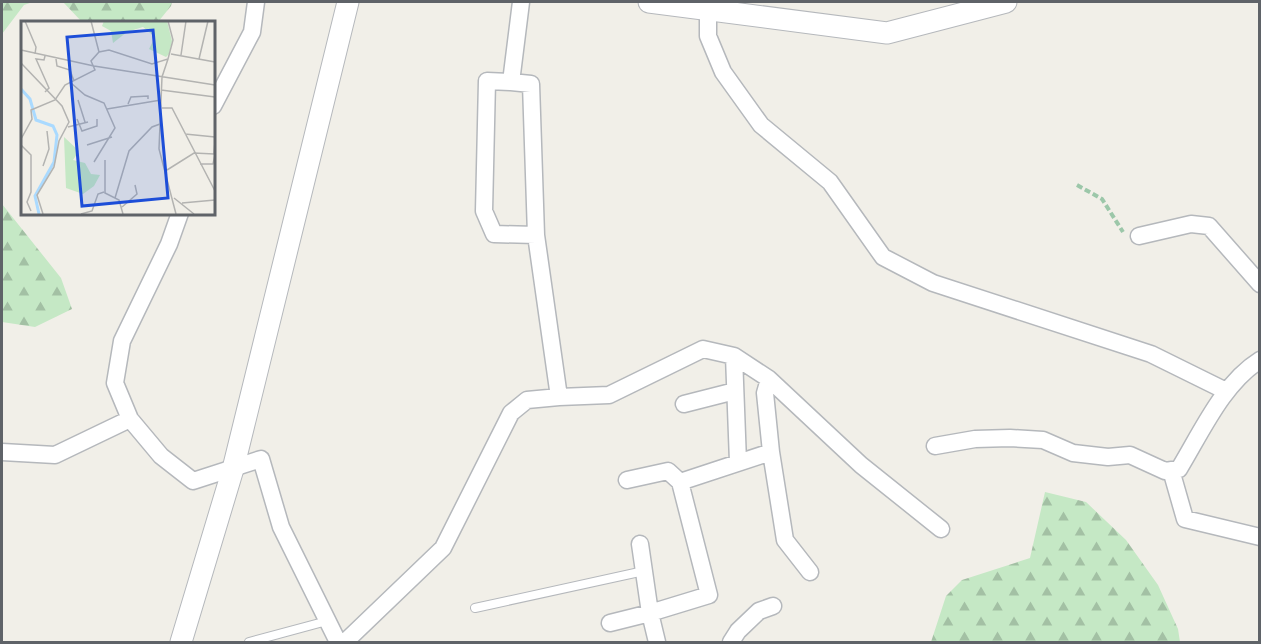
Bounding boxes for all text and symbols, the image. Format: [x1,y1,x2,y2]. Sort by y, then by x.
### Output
inset map [21,21,214,214]

